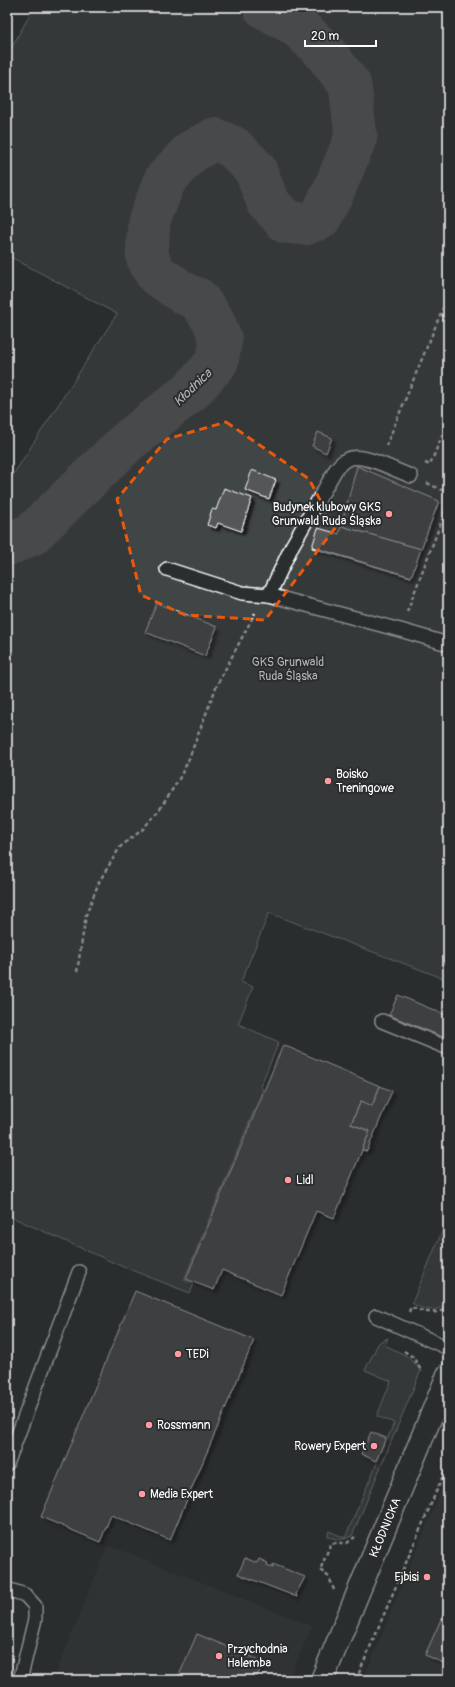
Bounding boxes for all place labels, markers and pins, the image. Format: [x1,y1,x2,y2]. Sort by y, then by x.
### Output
place label: Budynek klubowy GKS Grunwald Ruda Śląska [272,500,381,529]
marker: Budynek klubowy GKS Grunwald Ruda Śląska [384,509,394,519]
place label: Boisko Treningowe [336,767,394,796]
marker: Boisko Treningowe [323,776,333,786]
place label: Lidl [296,1173,314,1188]
marker: Lidl [283,1175,293,1185]
place label: TEDi [186,1347,209,1362]
marker: TEDi [173,1349,183,1359]
place label: Rossmann [157,1418,211,1433]
marker: Rossmann [144,1420,154,1430]
place label: Rowery Expert [294,1439,366,1454]
marker: Rowery Expert [369,1441,379,1451]
place label: Media Expert [150,1487,213,1502]
marker: Media Expert [137,1489,147,1499]
place label: Ejbisi [394,1570,419,1585]
marker: Ejbisi [422,1572,432,1582]
place label: Przychodnia Halemba [227,1642,288,1671]
marker: Przychodnia Halemba [214,1651,224,1661]

